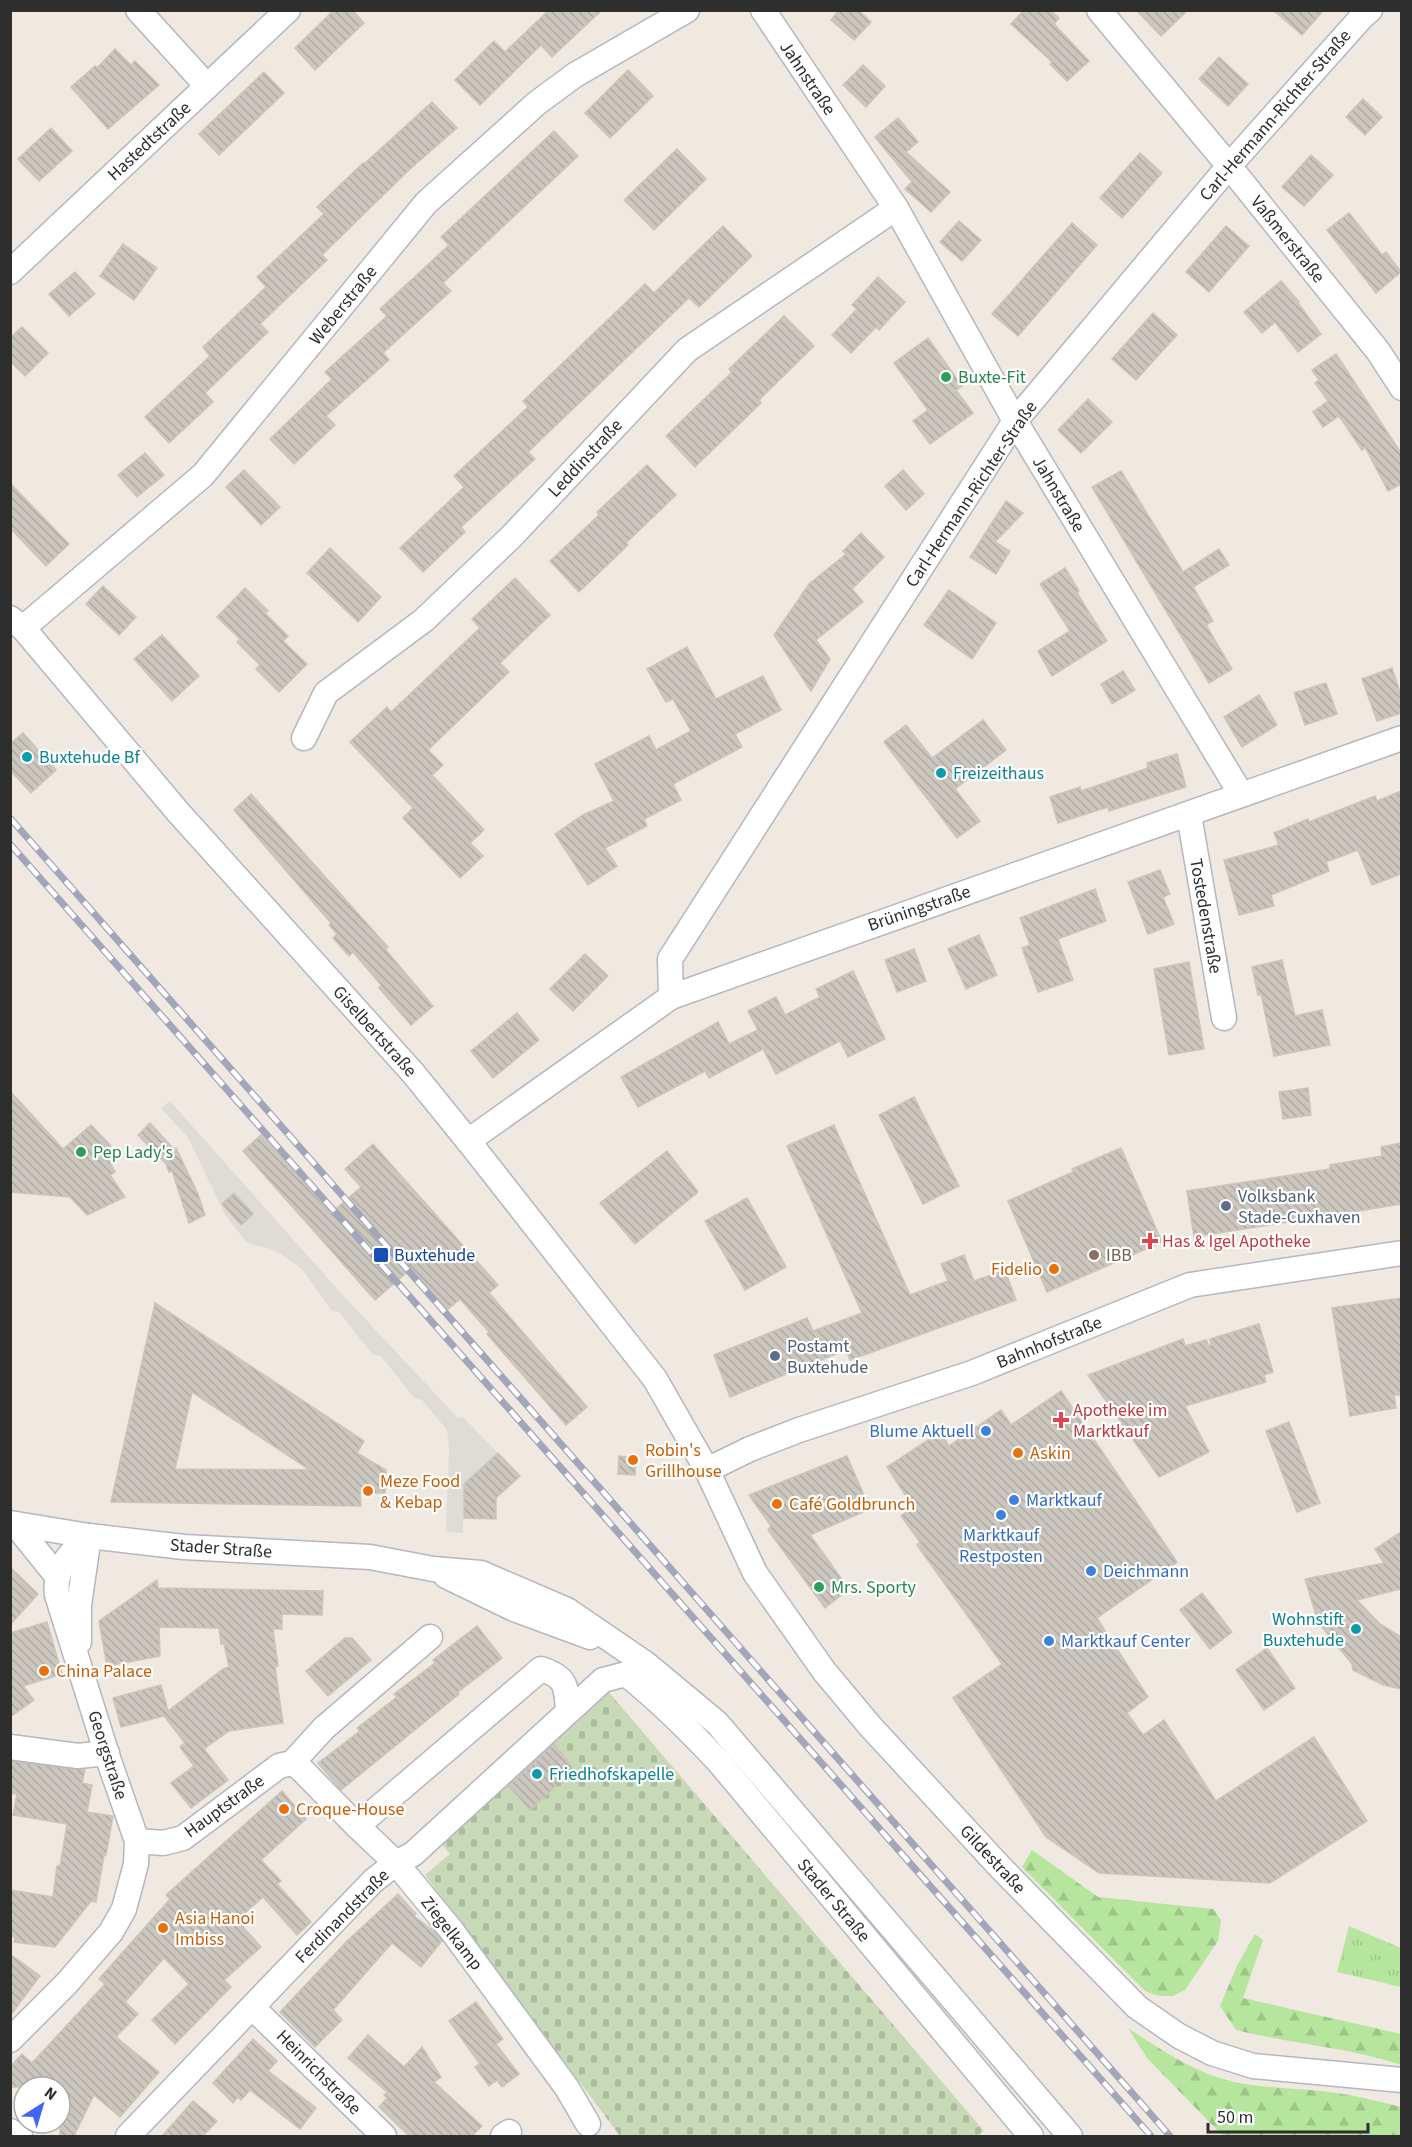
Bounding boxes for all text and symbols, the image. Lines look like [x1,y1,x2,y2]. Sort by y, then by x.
street label: Carl-Hermann-Richter-Straße [1194,24,1357,207]
street label: Jahnstraße [774,36,842,120]
street label: Hastedtstraße [102,96,197,187]
street label: Vaßmerstraße [1245,190,1331,288]
street label: Weberstraße [304,260,383,350]
place label: Buxte-Fit [958,365,1026,390]
marker: Buxte-Fit [939,370,953,384]
street label: Carl-Hermann-Richter-Straße [900,396,1043,592]
street label: Leddinstraße [542,413,628,503]
street label: Jahnstraße [1026,451,1091,537]
place label: Buxtehude Bf [39,745,140,770]
marker: Buxtehude Bf [20,750,34,764]
place label: Freizeithaus [953,761,1044,786]
marker: Freizeithaus [934,766,948,780]
street label: Tostedenstraße [1183,857,1228,976]
street label: Brüningstraße [864,879,974,938]
street label: Giselbertstraße [327,980,422,1083]
place label: Pep Lady's [93,1140,173,1165]
marker: Pep Lady's [74,1145,88,1159]
place label: Volksbank Stade-Cuxhaven [1238,1184,1361,1230]
marker: Volksbank Stade-Cuxhaven [1219,1199,1233,1213]
place label: Has & Igel Apotheke [1162,1229,1311,1254]
marker: Has & Igel Apotheke [1143,1234,1157,1248]
place label: Buxtehude [394,1243,475,1268]
place label: IBB [1106,1243,1132,1268]
marker: Buxtehude [372,1246,390,1264]
marker: IBB [1087,1248,1101,1262]
place label: Fidelio [991,1257,1042,1282]
marker: Fidelio [1047,1262,1061,1276]
street label: Bahnhofstraße [993,1310,1106,1375]
place label: Postamt Buxtehude [787,1334,868,1380]
marker: Postamt Buxtehude [768,1349,782,1363]
place label: Apotheke im Marktkauf [1073,1398,1167,1444]
marker: Apotheke im Marktkauf [1054,1413,1068,1427]
place label: Blume Aktuell [869,1419,974,1444]
marker: Blume Aktuell [979,1424,993,1438]
place label: Robin's Grillhouse [645,1438,722,1484]
place label: Askin [1030,1441,1071,1466]
marker: Askin [1011,1446,1025,1460]
marker: Robin's Grillhouse [626,1453,640,1467]
place label: Meze Food & Kebap [380,1469,460,1515]
marker: Meze Food & Kebap [361,1484,375,1498]
place label: Marktkauf [1026,1488,1103,1513]
place label: Café Goldbrunch [789,1492,915,1517]
marker: Marktkauf [1007,1493,1021,1507]
marker: Café Goldbrunch [770,1497,784,1511]
marker: Marktkauf Restposten [994,1508,1008,1522]
place label: Marktkauf Restposten [959,1523,1043,1569]
street label: Stader Straße [169,1532,273,1565]
place label: Deichmann [1103,1559,1189,1584]
marker: Deichmann [1084,1564,1098,1578]
place label: Mrs. Sporty [831,1575,917,1600]
marker: Mrs. Sporty [812,1580,826,1594]
place label: Wohnstift Buxtehude [1263,1607,1344,1653]
marker: Wohnstift Buxtehude [1349,1622,1363,1636]
place label: Marktkauf Center [1061,1629,1191,1654]
marker: Marktkauf Center [1042,1634,1056,1648]
place label: China Palace [56,1659,152,1684]
marker: China Palace [37,1664,51,1678]
street label: Georgstraße [81,1707,134,1803]
place label: Friedhofskapelle [549,1762,674,1787]
marker: Friedhofskapelle [530,1767,544,1781]
street label: Hauptstraße [179,1769,270,1844]
place label: Croque-House [296,1797,404,1822]
marker: Croque-House [277,1802,291,1816]
street label: Gildestraße [954,1819,1031,1900]
street label: Stader Straße [791,1853,876,1948]
street label: Ferdinandstraße [290,1864,395,1969]
street label: Ziegelkamp [415,1891,489,1976]
place label: Asia Hanoi Imbiss [175,1906,255,1952]
marker: Asia Hanoi Imbiss [156,1921,170,1935]
street label: Heinrichstraße [271,2024,367,2121]
north arrow [12,2075,72,2135]
text: N [40,2082,61,2106]
scale bar [1208,2096,1368,2134]
text: 50 m [1217,2105,1253,2130]

